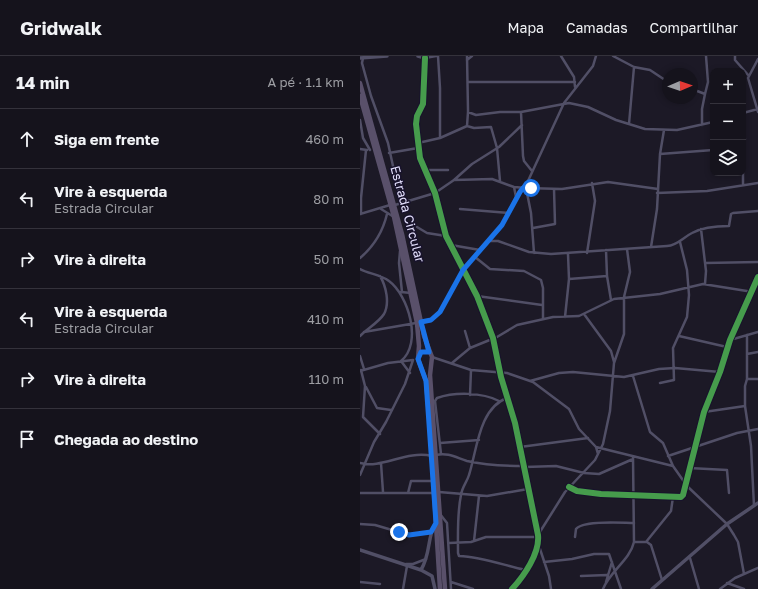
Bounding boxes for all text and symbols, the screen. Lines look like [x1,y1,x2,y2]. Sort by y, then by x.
text: Gridwalk [20,16,102,39]
text: Mapa [507,19,544,36]
text: Camadas [566,19,628,36]
text: Compartilhar [650,19,738,36]
north arrow [662,68,698,104]
map controls [710,68,746,176]
button: + [710,68,746,104]
text: 14 min [16,72,69,93]
text: A pé · 1.1 km [267,74,344,90]
button: − [710,104,746,140]
icon: ahead [16,128,38,150]
text: Siga em frente [54,130,159,148]
text: 460 m [305,131,344,147]
button: layers [710,140,746,176]
street label: Estrada Circular [387,164,429,264]
route start [522,179,540,197]
text: Vire à esquerda [54,182,167,200]
icon: left [16,188,38,210]
text: 80 m [313,191,344,207]
text: Estrada Circular [54,200,154,216]
icon: right [16,248,38,270]
text: Vire à direita [54,250,146,268]
text: 50 m [314,251,344,267]
text: Vire à esquerda [54,302,167,320]
icon: left [16,308,38,330]
text: 410 m [307,311,344,327]
text: Estrada Circular [54,320,154,336]
icon: right [16,368,38,390]
text: Vire à direita [54,370,146,388]
text: 110 m [309,371,344,387]
icon: arrive [16,428,38,450]
text: Chegada ao destino [54,430,198,448]
route end [390,523,408,541]

